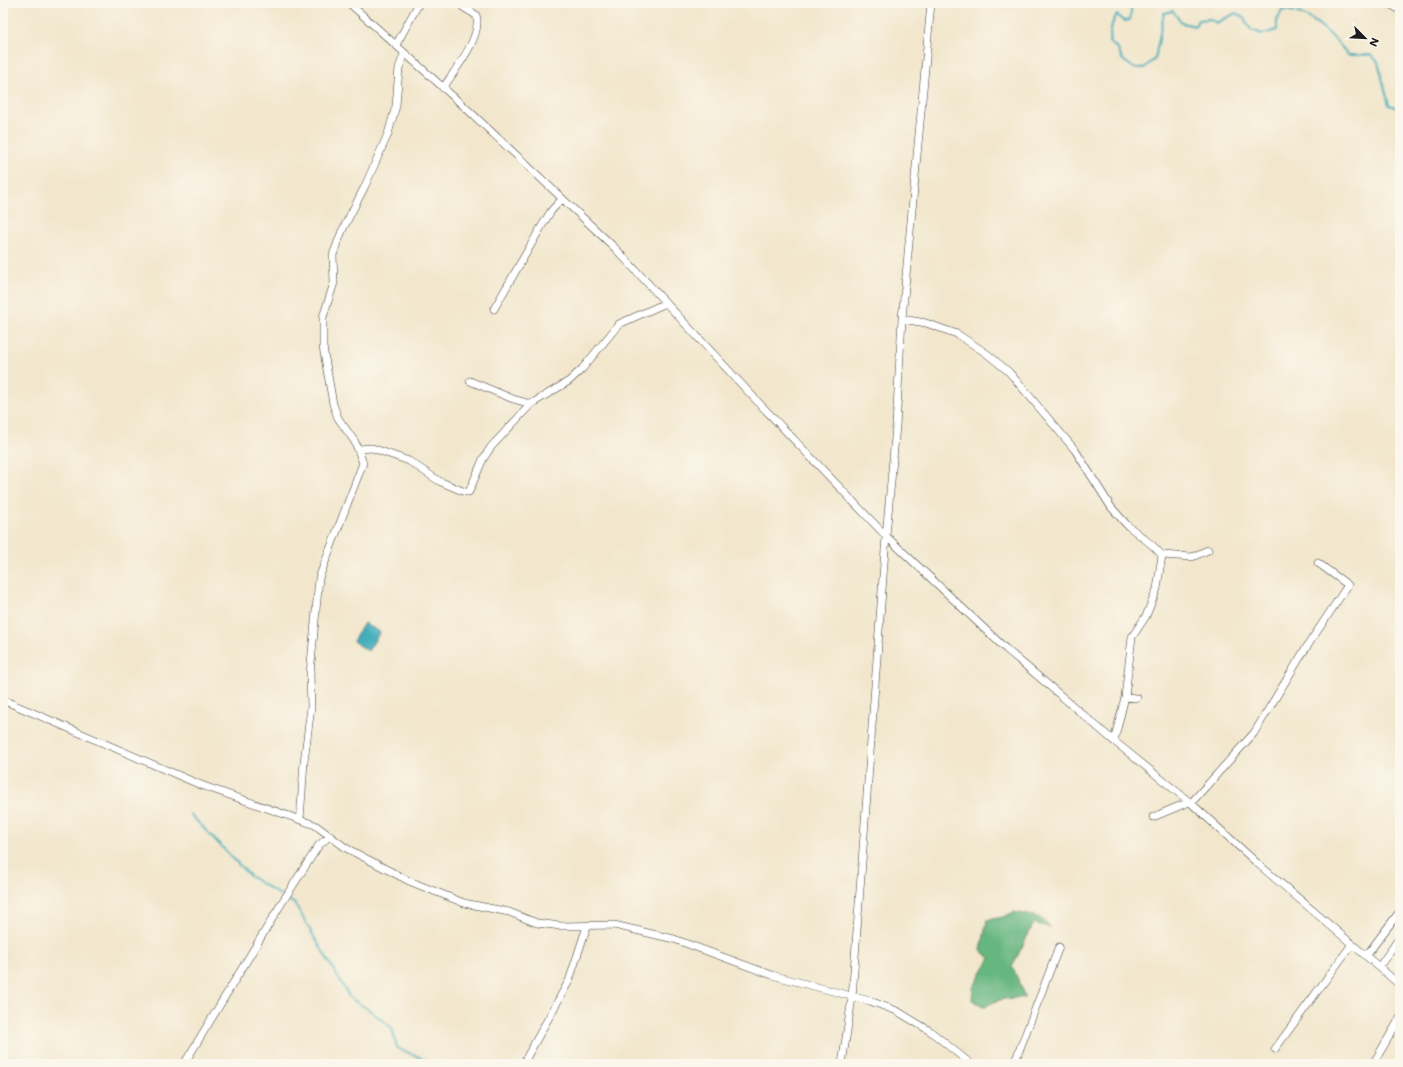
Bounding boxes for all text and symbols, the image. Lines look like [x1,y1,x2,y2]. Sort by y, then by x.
north arrow [1345,18,1385,58]
text: N [1366,35,1383,49]

